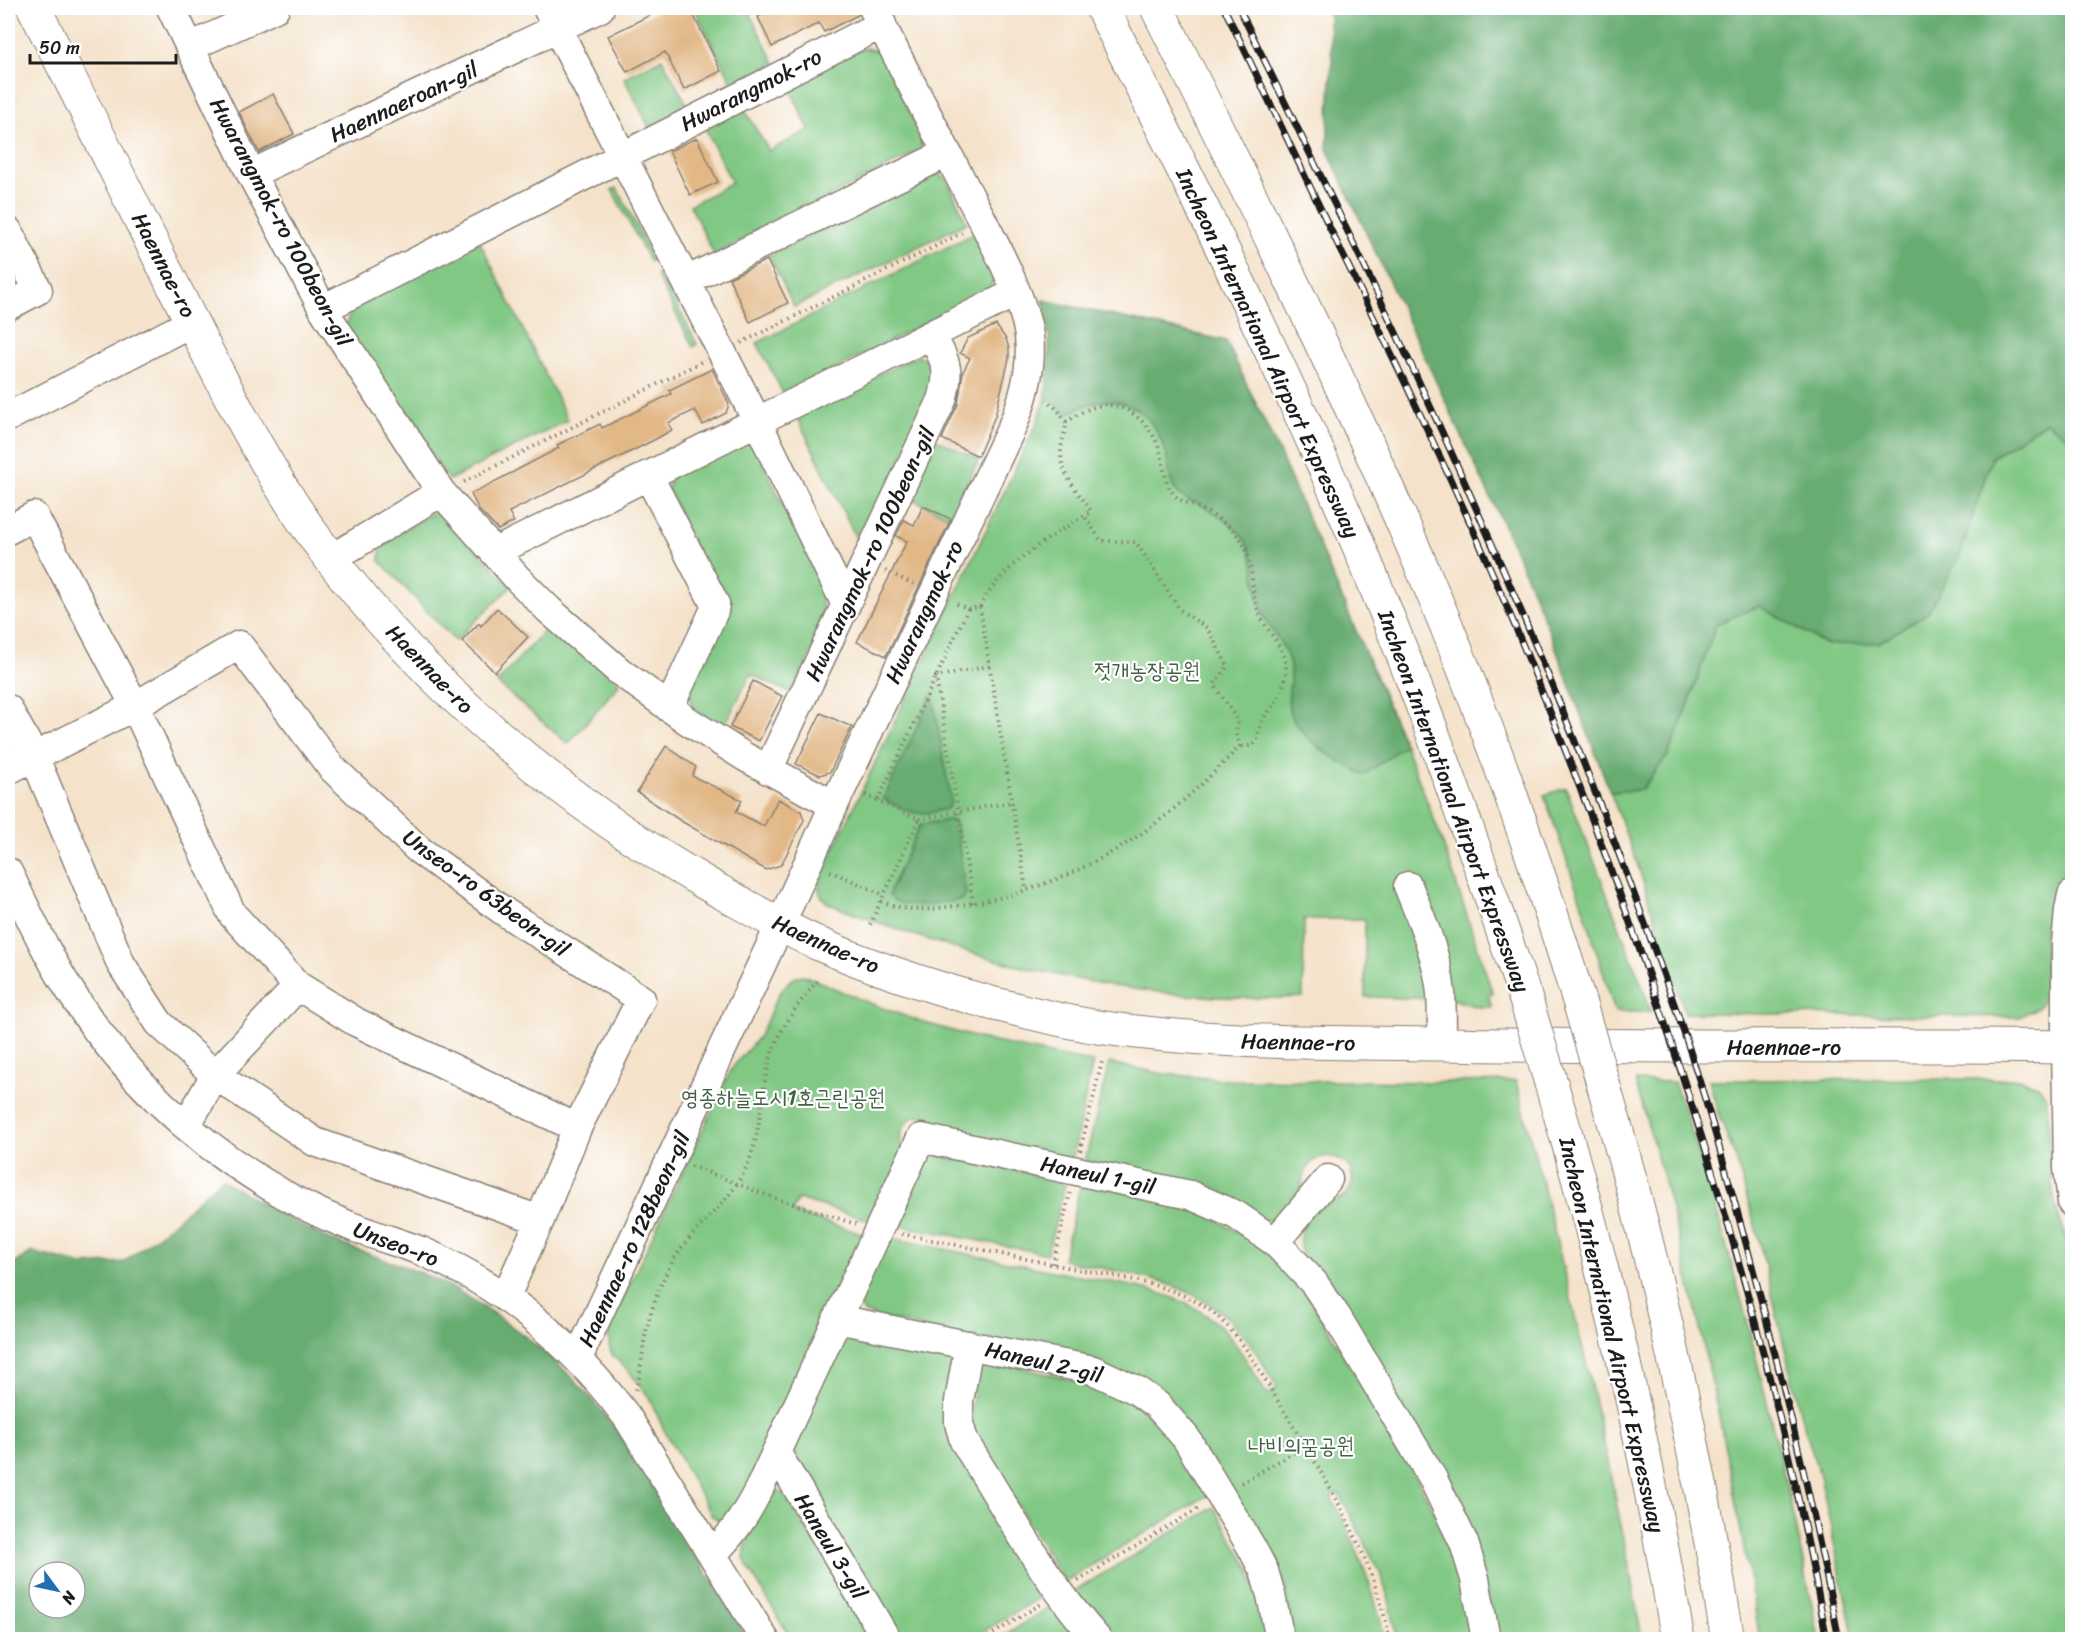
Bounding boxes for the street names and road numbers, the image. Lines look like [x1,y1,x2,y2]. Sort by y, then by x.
street label: Hwarangmok-ro [673,37,829,143]
street label: Haennaeroan-gil [323,50,486,154]
street label: Hwarangmok-ro 100beon-gil [199,90,364,354]
street label: Incheon International Airport Expressway [1164,160,1371,545]
street label: Haennae-ro [121,205,207,325]
street label: Hwarangmok-ro 100beon-gil [799,423,941,685]
street label: Hwarangmok-ro [879,536,969,688]
street label: Incheon International Airport Expressway [1366,603,1542,998]
street label: Haennae-ro [376,614,484,724]
street label: Unseo-ro 63beon-gil [394,819,579,968]
street label: Haennae-ro [766,903,886,985]
street label: Haennae-ro [1240,1022,1356,1062]
street label: Haennae-ro [1727,1028,1841,1067]
street label: Haennae-ro 128beon-gil [567,1124,702,1354]
street label: Incheon International Airport Expressway [1547,1132,1677,1537]
street label: Haneul 1-gil [1037,1144,1160,1206]
street label: Unseo-ro [347,1210,445,1278]
street label: Haneul 2-gil [981,1330,1108,1395]
street label: Haneul 3-gil [784,1485,879,1608]

